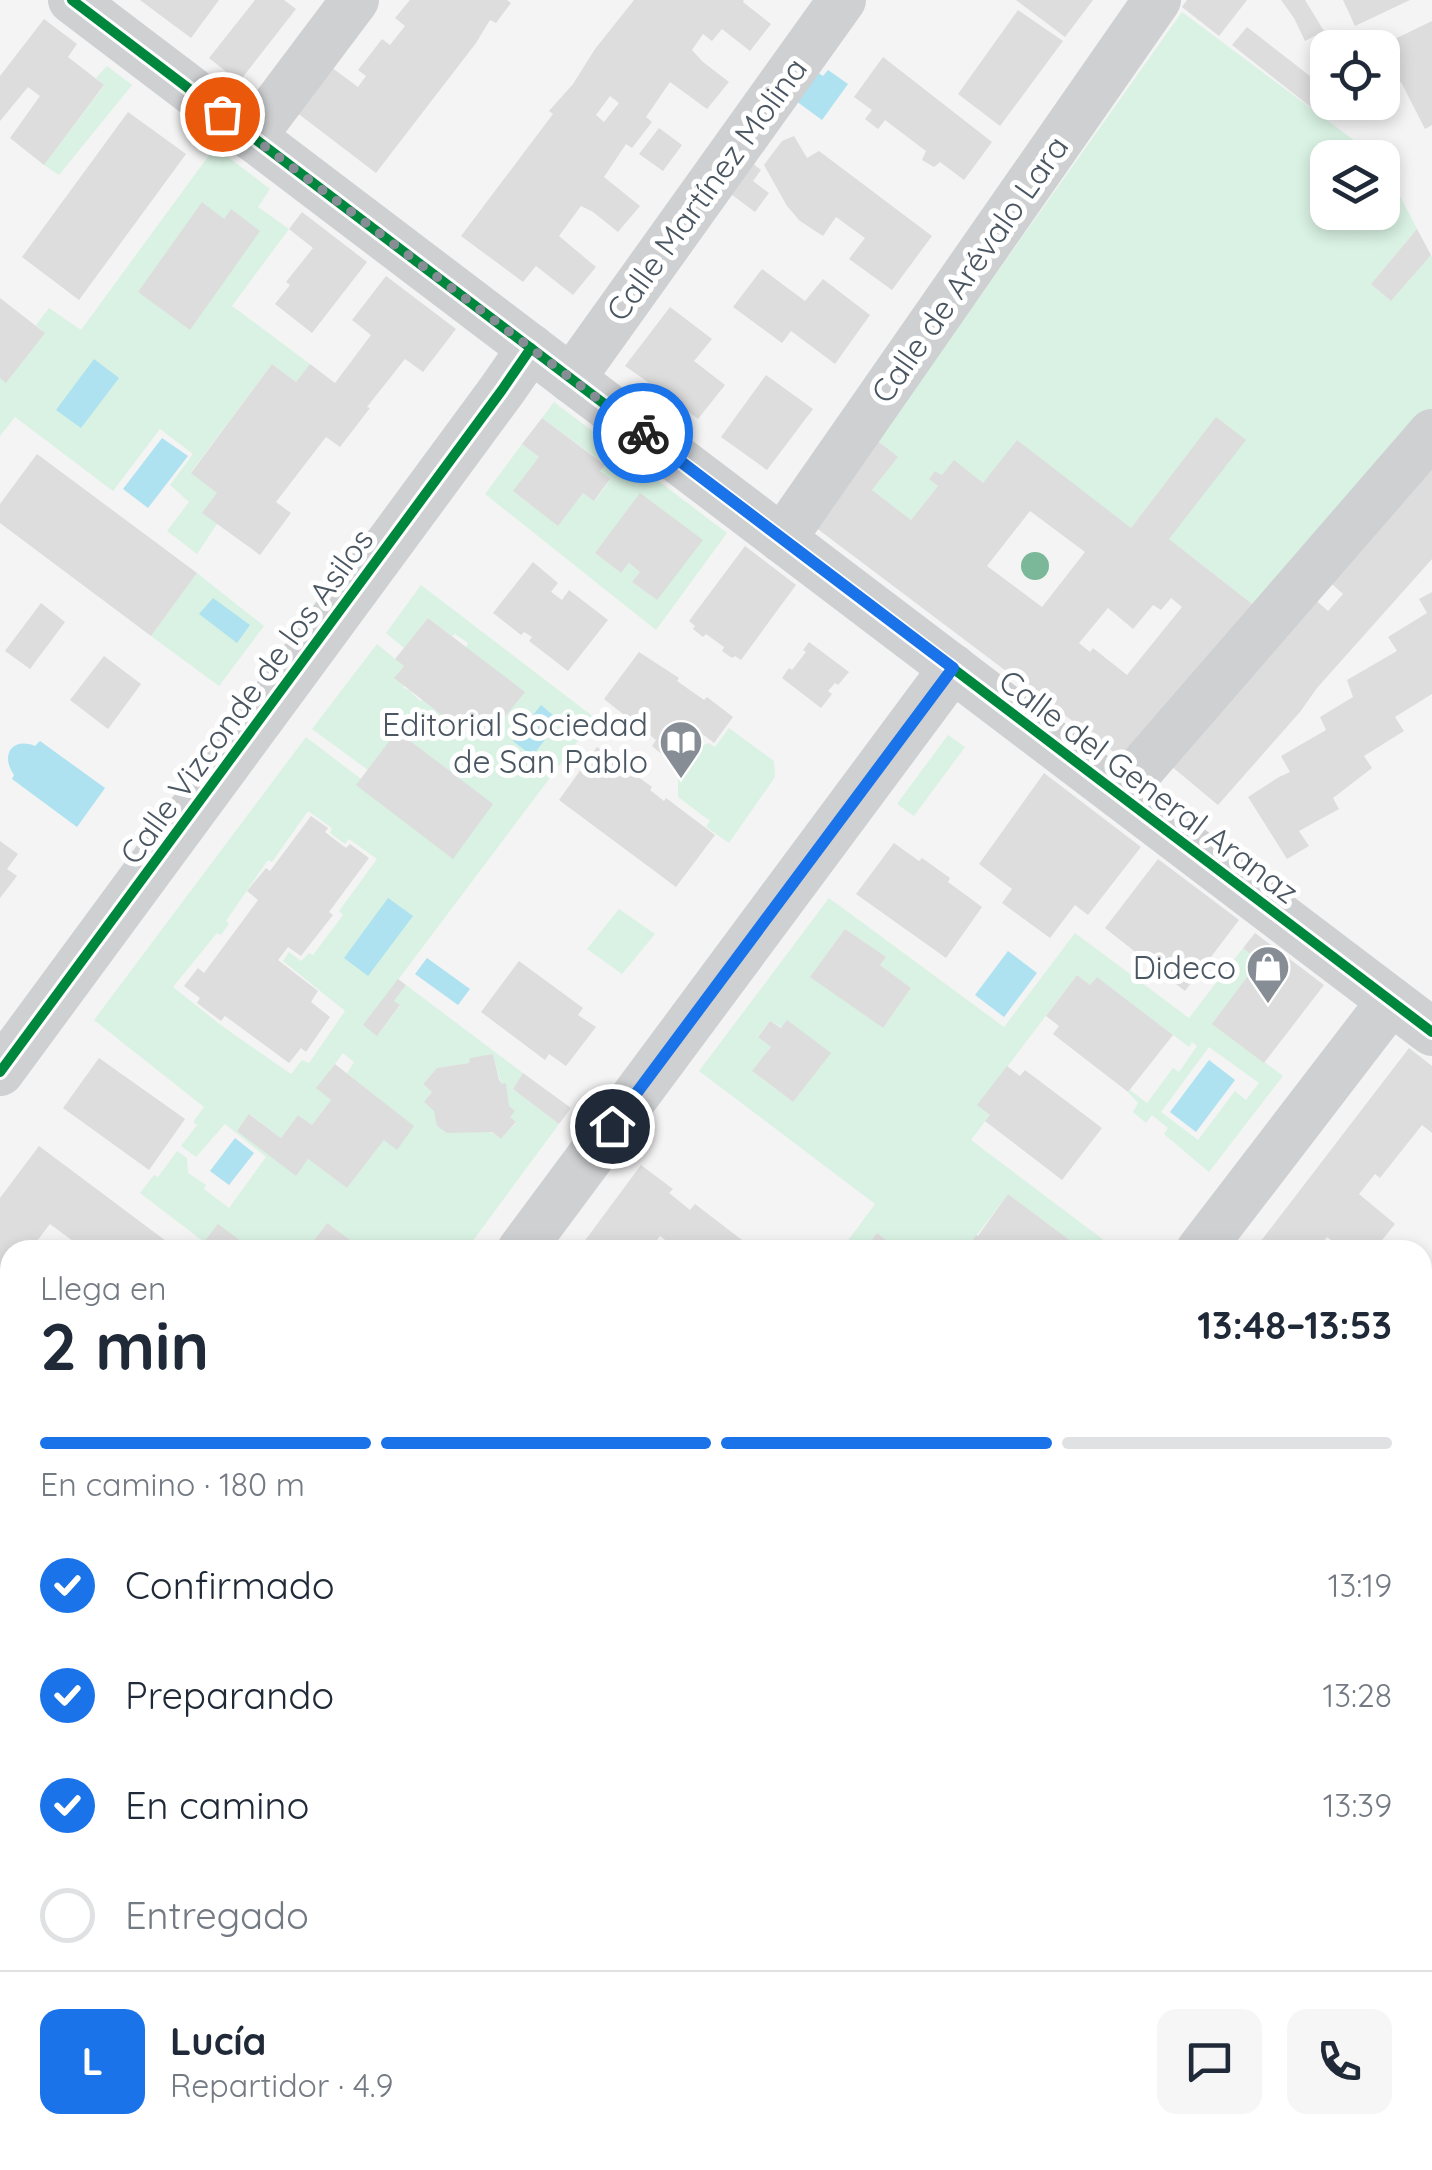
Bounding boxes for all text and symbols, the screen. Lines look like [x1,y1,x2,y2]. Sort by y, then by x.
map controls [1310,30,1400,230]
button: locate [1310,30,1400,120]
street label: Calle Martínez Molina [597,49,815,329]
pin [180,72,265,157]
icon: bag [195,87,250,142]
street label: Calle de Arévalo Lara [862,128,1076,410]
button: layers [1310,140,1400,230]
courier [593,383,693,483]
icon: bike [616,406,671,461]
street label: Calle Vizconde de los Asilos [111,520,381,872]
street label: Calle del General Aranaz [991,660,1307,912]
place label: Editorial Sociedad de San Pablo [382,704,648,781]
library icon: Editorial Sociedad de San Pablo [658,719,704,780]
shop icon: Dideco [1245,944,1291,1005]
place label: Dideco [1133,947,1236,987]
pin [570,1084,655,1169]
icon: home [585,1099,640,1154]
text: Llega en [40,1268,167,1308]
text: 13:48–13:53 [1197,1301,1392,1349]
text: 2 min [40,1305,209,1386]
text: En camino · 180 m [40,1464,305,1504]
icon: check [40,1558,95,1613]
text: Confirmado [125,1561,335,1609]
text: 13:19 [1328,1565,1392,1605]
icon: check [40,1668,95,1723]
text: Preparando [125,1671,334,1719]
text: 13:28 [1322,1675,1392,1715]
icon: check [40,1778,95,1833]
text: En camino [125,1781,309,1829]
text: 13:39 [1323,1785,1392,1825]
text: Entregado [125,1891,309,1939]
button: chat [1157,2009,1262,2114]
button: phone [1287,2009,1392,2114]
text: Lucía [170,2017,266,2065]
text: L [82,2037,103,2085]
text: Repartidor · 4.9 [170,2065,393,2105]

